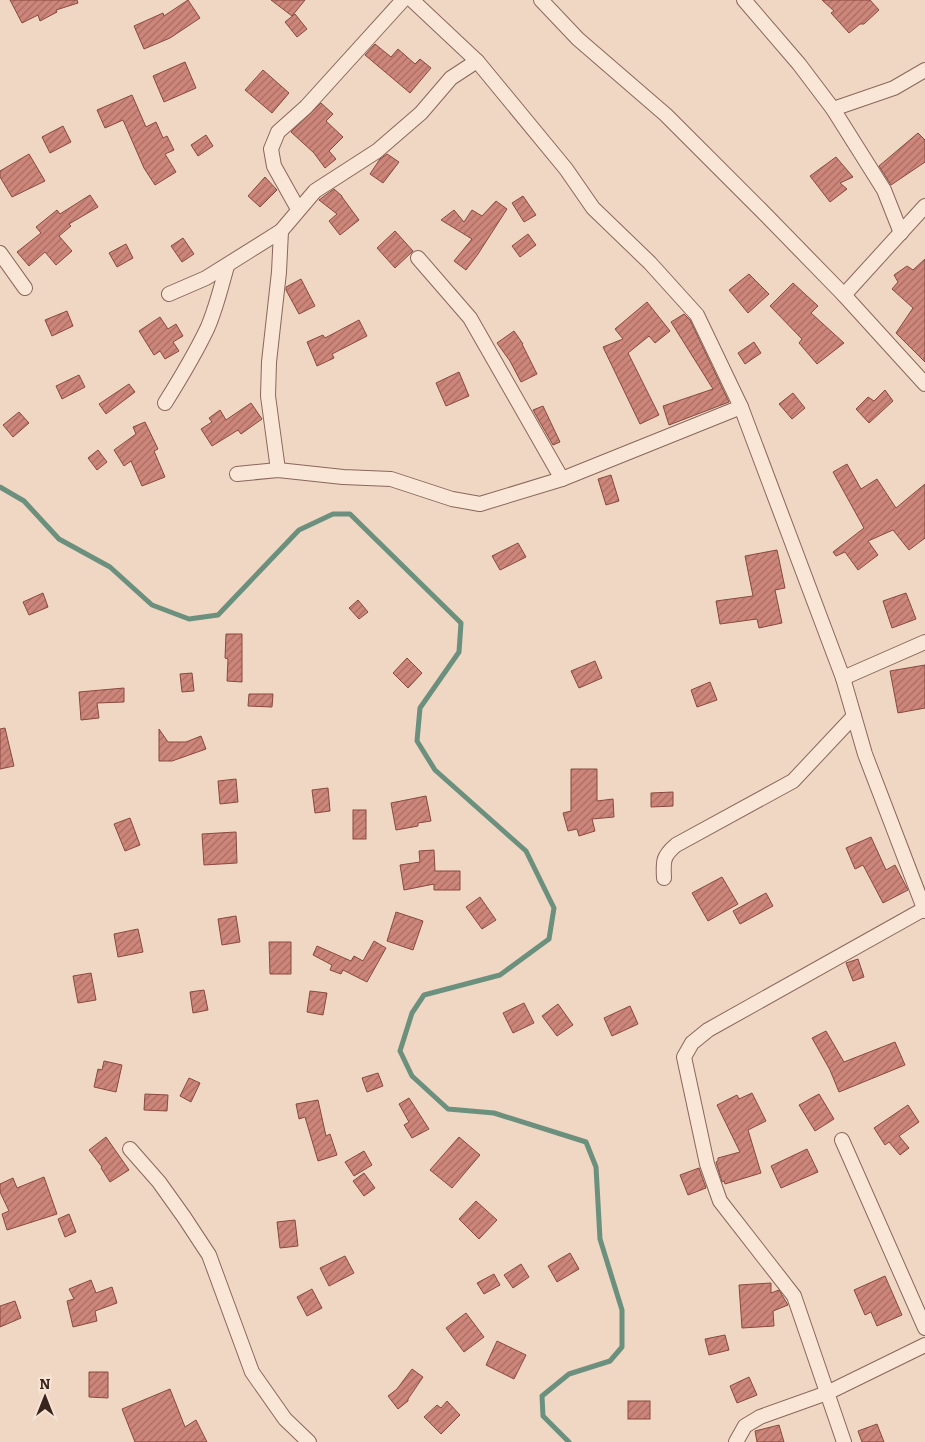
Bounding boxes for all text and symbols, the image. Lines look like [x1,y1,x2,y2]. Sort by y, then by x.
north arrow [20,1372,70,1422]
text: N [40,1376,51,1393]

